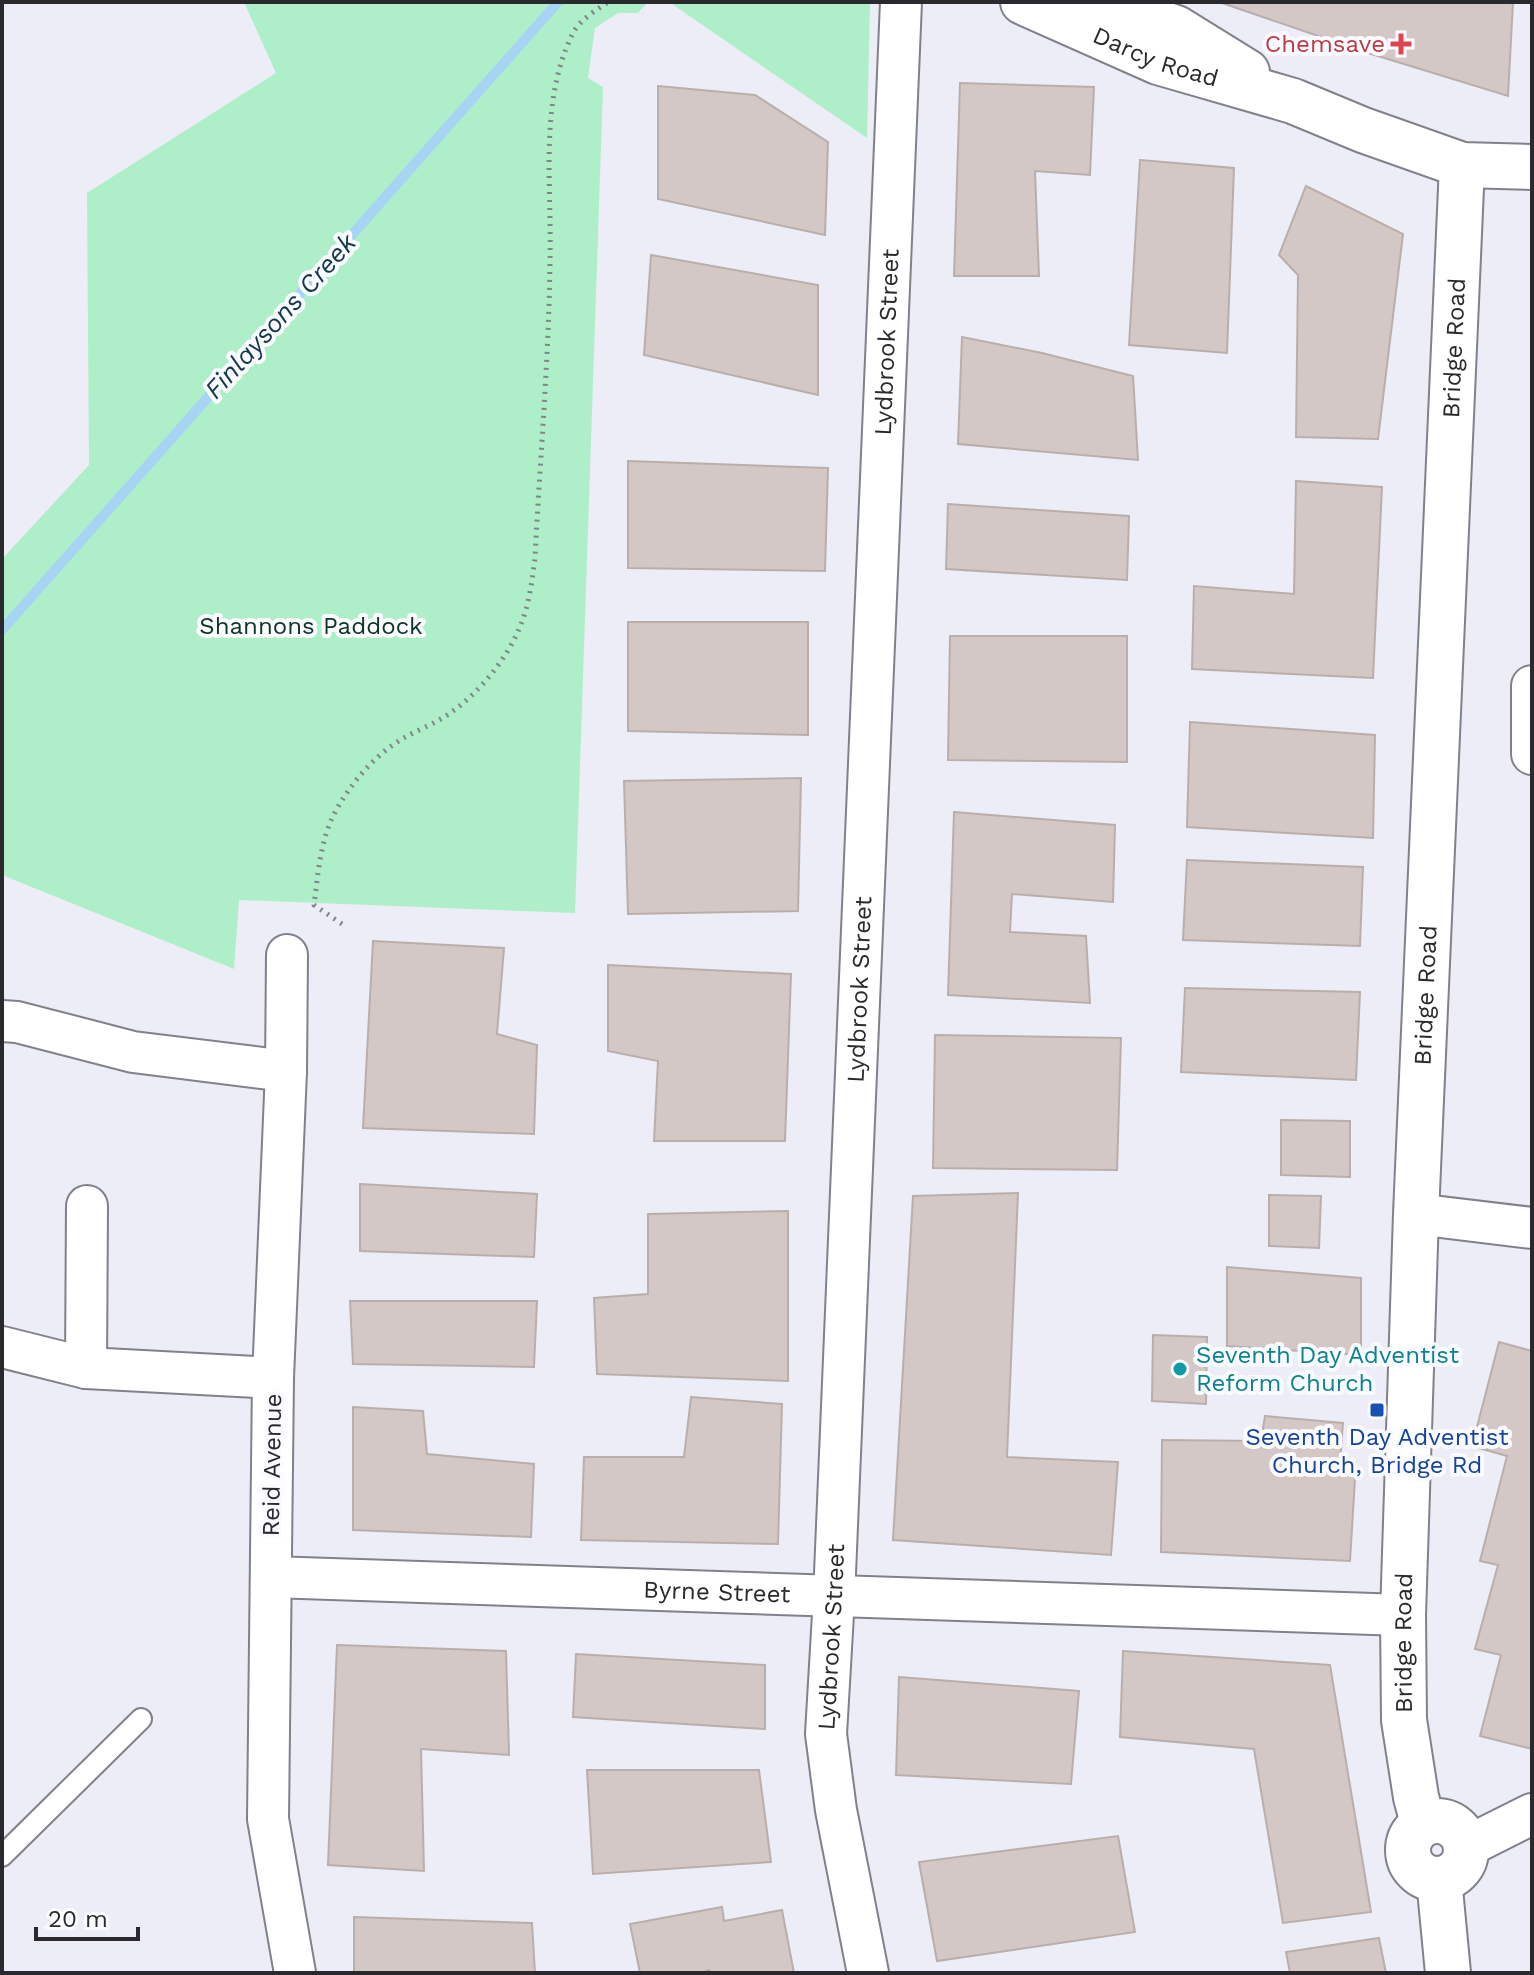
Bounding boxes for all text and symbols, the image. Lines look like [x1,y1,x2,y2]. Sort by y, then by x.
street label: Darcy Road [1089,21,1222,93]
place label: Chemsave [1265,30,1385,58]
marker: Chemsave [1392,35,1410,53]
water label: Finlaysons Creek [198,227,362,405]
street label: Lydbrook Street [869,248,905,436]
street label: Bridge Road [1437,277,1471,419]
park label: Shannons Paddock [199,612,423,640]
street label: Lydbrook Street [842,896,877,1083]
street label: Bridge Road [1409,925,1443,1066]
place label: Seventh Day Adventist Reform Church [1196,1341,1459,1397]
marker: Seventh Day Adventist Reform Church [1171,1360,1189,1378]
street label: Reid Avenue [257,1393,287,1537]
marker: Seventh Day Adventist Church, Bridge Rd [1368,1401,1386,1419]
place label: Seventh Day Adventist Church, Bridge Rd [1245,1423,1509,1479]
street label: Lydbrook Street [812,1543,850,1731]
street label: Bridge Road [1389,1572,1418,1713]
street label: Byrne Street [643,1576,791,1608]
scale bar [36,1891,138,1941]
text: 20 m [48,1905,108,1933]

